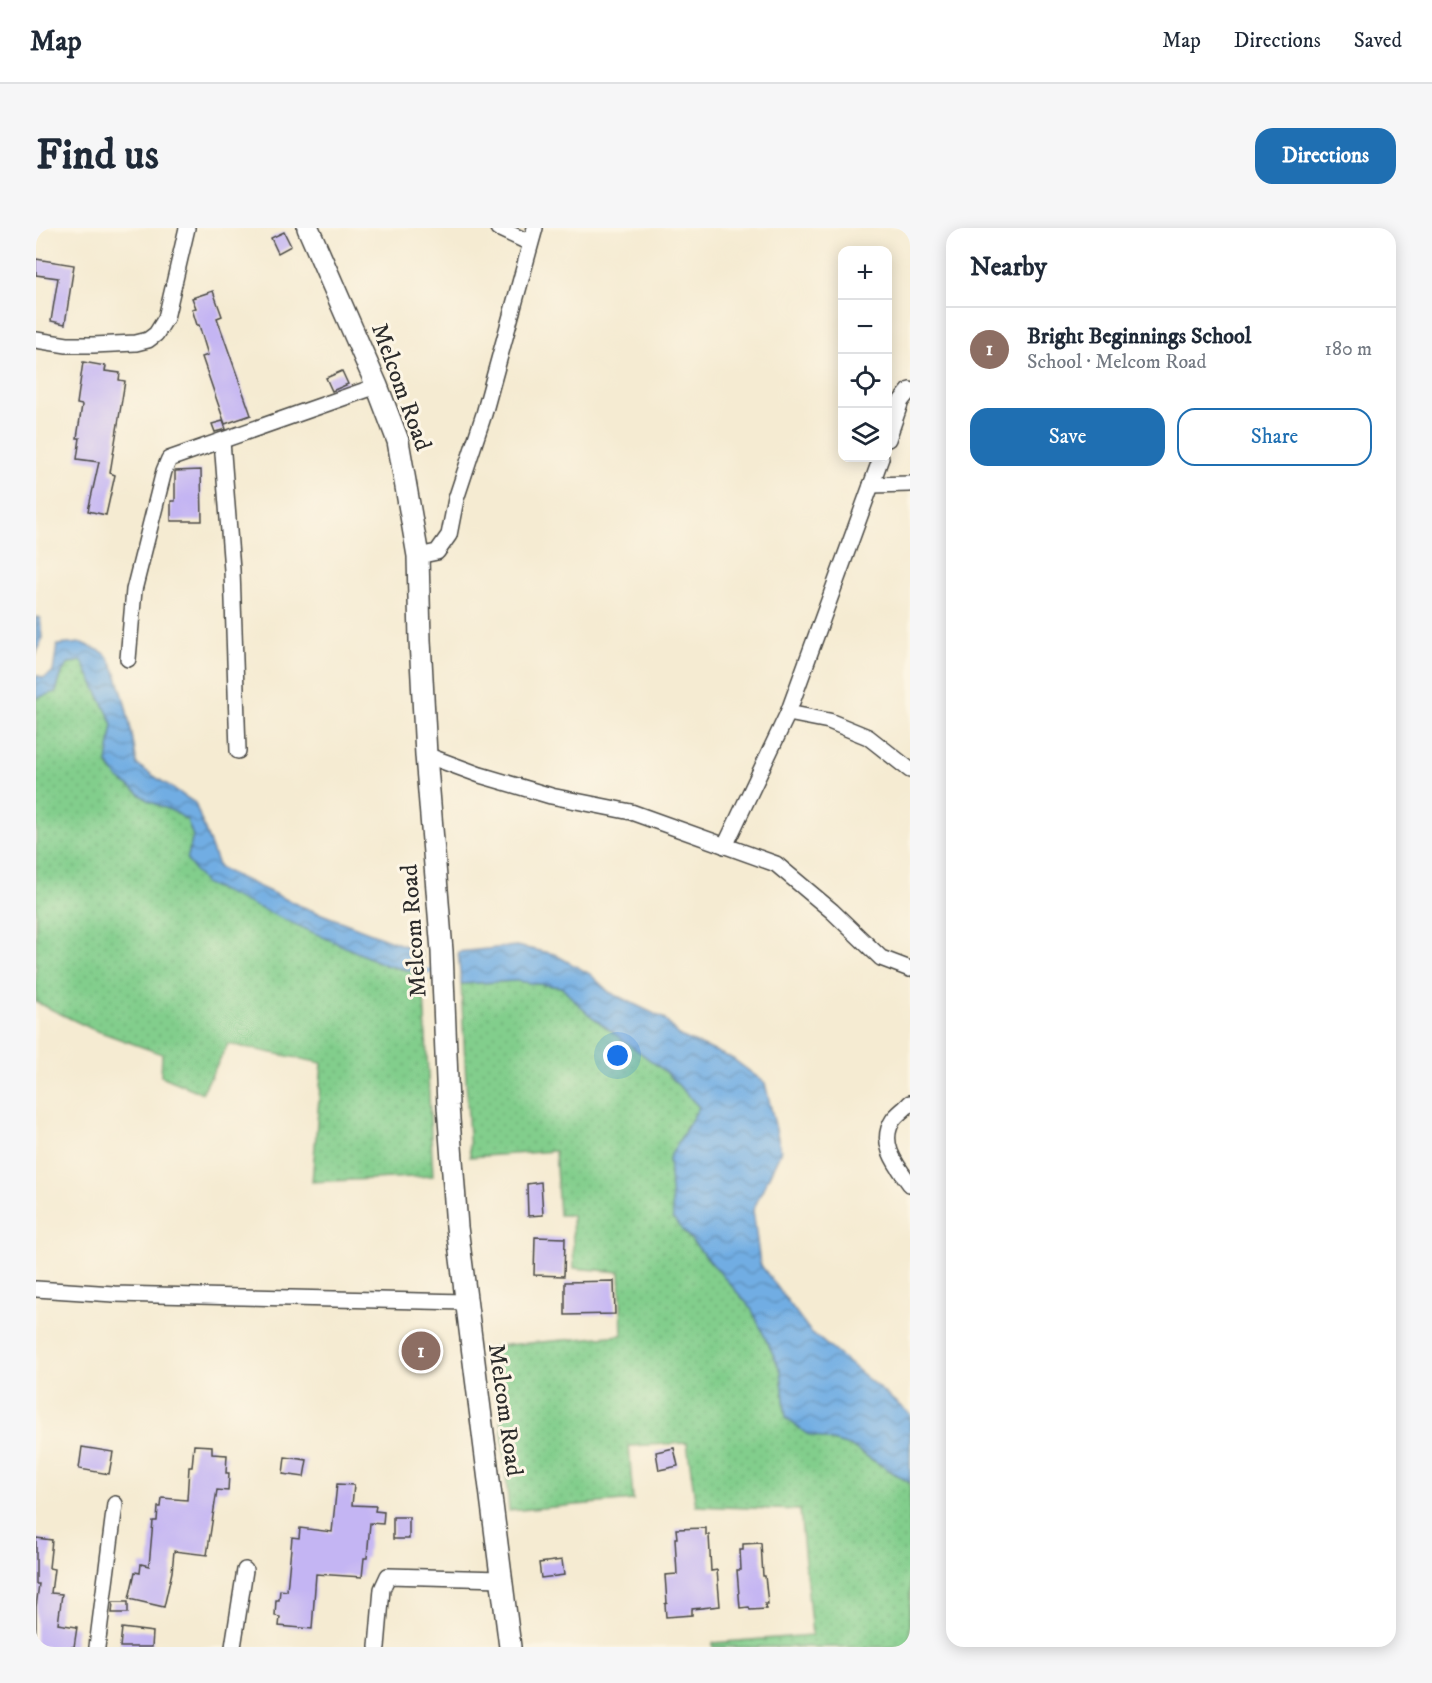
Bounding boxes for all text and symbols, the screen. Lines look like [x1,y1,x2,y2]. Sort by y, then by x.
text: Map [30,24,82,59]
text: Map [1162,28,1201,54]
text: Directions [1234,28,1321,54]
text: Saved [1354,28,1402,54]
button: Directions [1255,128,1396,184]
text: Find us [36,130,159,182]
map controls [838,246,892,462]
button: + [838,246,892,300]
text: Nearby [970,251,1047,284]
button: − [838,300,892,354]
street label: Melcom Road [364,319,438,455]
text: Bright Beginnings School [1027,323,1251,350]
text: 1 [986,337,993,362]
text: 180 m [1325,337,1372,362]
text: School · Melcom Road [1027,350,1207,375]
button: locate [838,354,892,408]
button: layers [838,408,892,462]
button: Save [970,408,1165,466]
button: Share [1177,408,1372,466]
street label: Melcom Road [394,863,434,999]
your location [603,1041,632,1070]
pin: 1 [402,1328,440,1374]
street label: Melcom Road [481,1342,529,1478]

